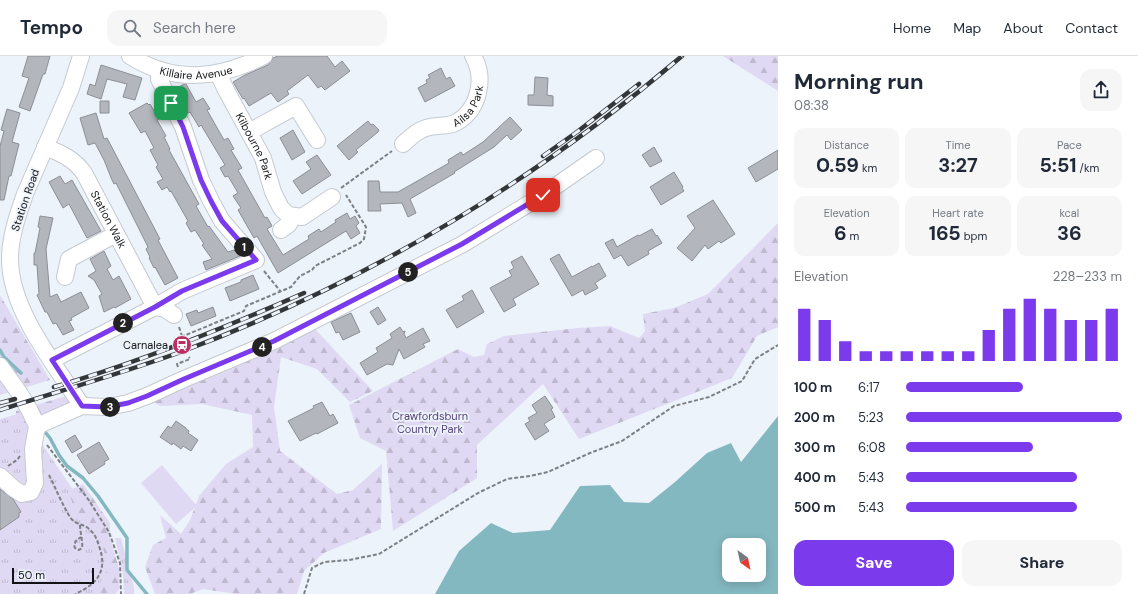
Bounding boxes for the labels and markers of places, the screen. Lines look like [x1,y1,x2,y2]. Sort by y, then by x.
pin [154,86,188,120]
pin [526,178,560,212]
pin: 1 [234,237,254,257]
pin: 5 [398,262,418,282]
pin: 2 [113,313,133,333]
station icon: Carnalea [171,334,193,356]
pin: 4 [252,337,272,357]
place label: Carnalea [123,338,168,352]
pin: 3 [100,397,120,417]

